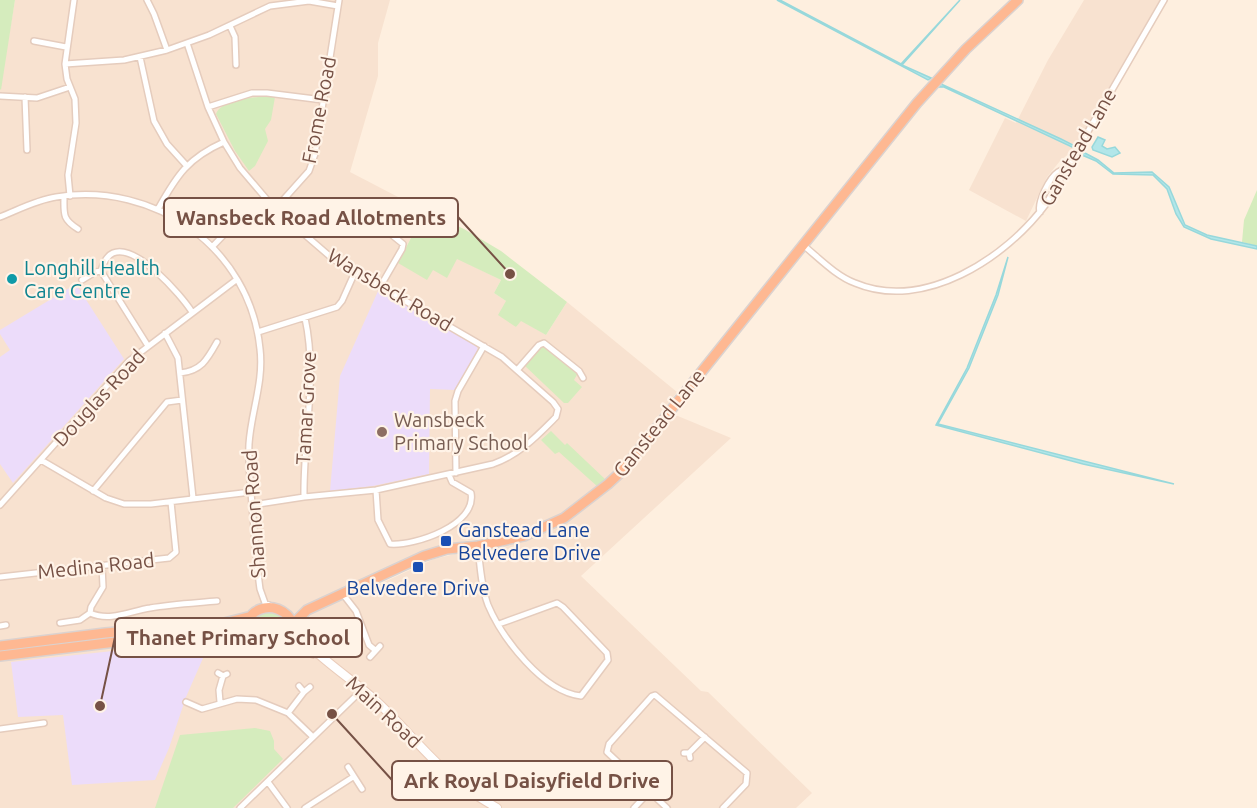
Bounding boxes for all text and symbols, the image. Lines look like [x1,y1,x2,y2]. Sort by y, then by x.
street label: Frome Road [297,54,340,165]
street label: Ganstead Lane [1035,84,1121,210]
callout: Wansbeck Road Allotments [164,198,458,237]
text: Wansbeck Road Allotments [176,205,446,229]
street label: Wansbeck Road [324,243,457,336]
place label: Longhill Health Care Centre [24,256,160,302]
marker: Longhill Health Care Centre [5,272,19,286]
street label: Douglas Road [48,345,149,451]
street label: Tamar Grove [291,351,320,465]
street label: Ganstead Lane [608,364,709,481]
place label: Wansbeck Primary School [394,408,528,454]
marker: Wansbeck Primary School [375,425,389,439]
street label: Shannon Road [238,449,269,579]
place label: Ganstead Lane Belvedere Drive [458,518,601,564]
marker: Ganstead Lane Belvedere Drive [439,534,453,548]
street label: Medina Road [36,548,156,583]
marker: Belvedere Drive [411,560,425,574]
place label: Belvedere Drive [347,576,489,599]
callout: Thanet Primary School [115,618,362,657]
text: Thanet Primary School [126,625,350,649]
street label: Main Road [342,671,427,752]
callout: Ark Royal Daisyfield Drive [392,761,672,800]
text: Ark Royal Daisyfield Drive [404,768,660,792]

